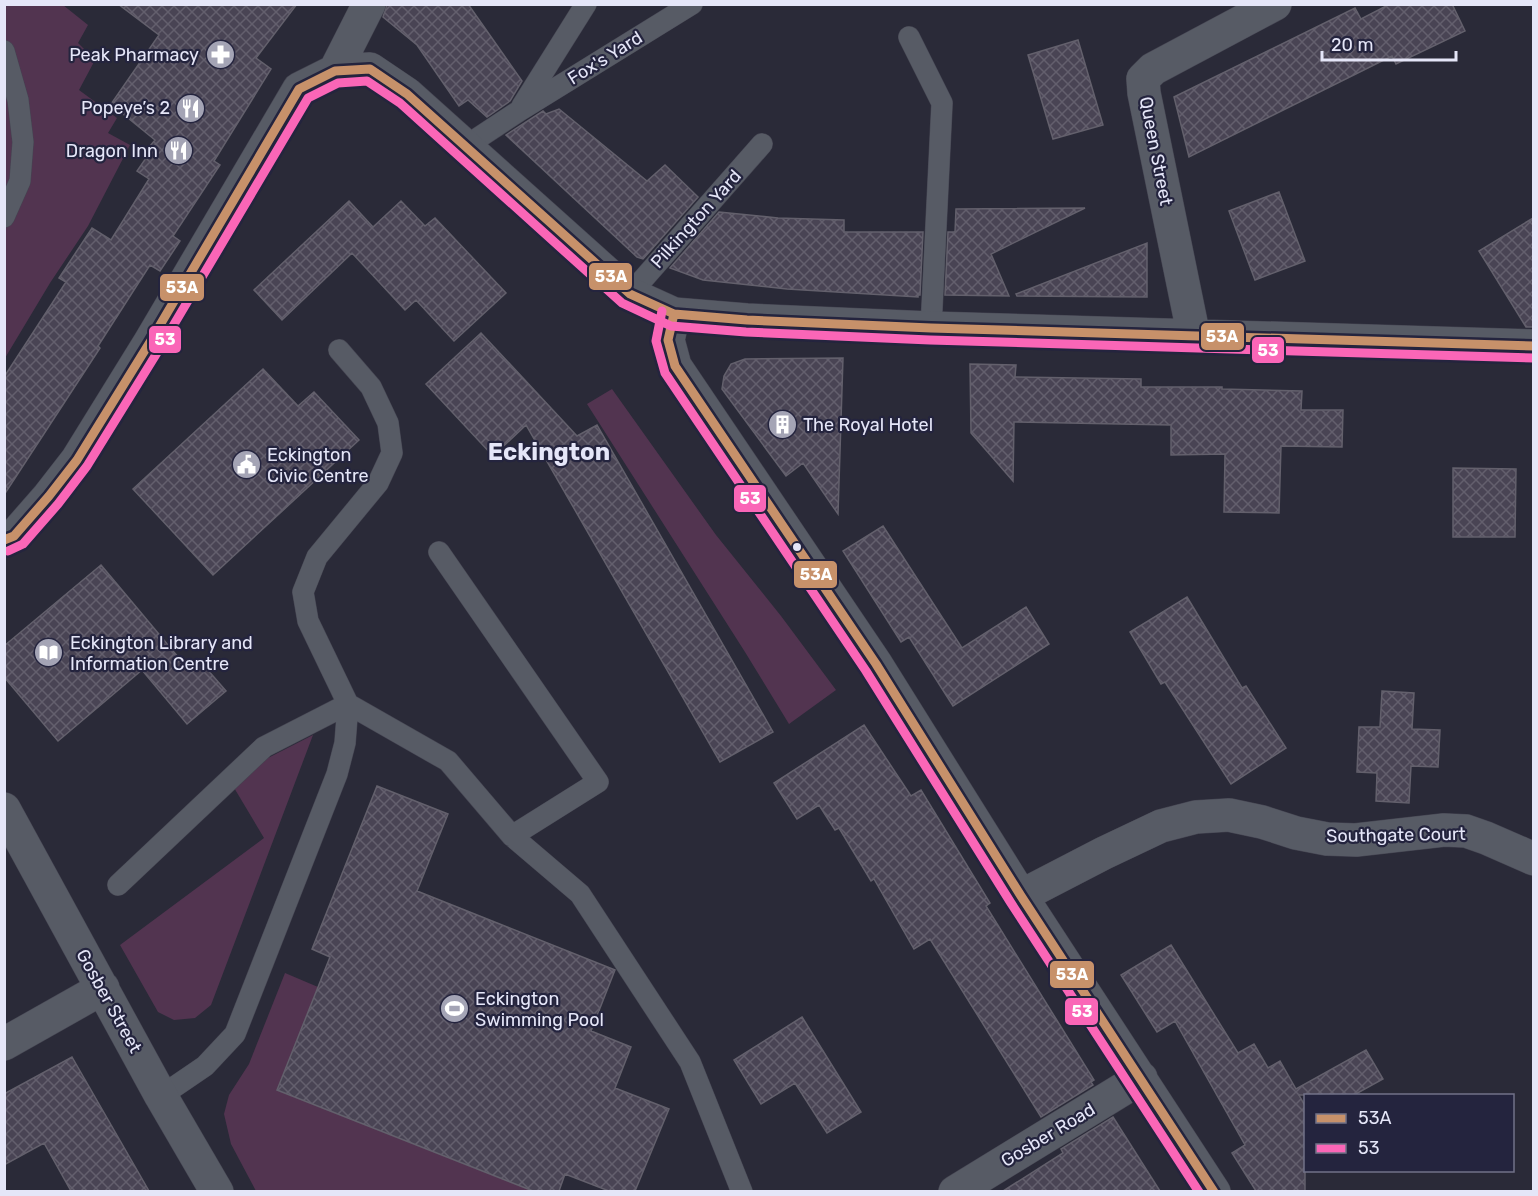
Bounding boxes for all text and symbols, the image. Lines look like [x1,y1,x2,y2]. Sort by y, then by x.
scale bar [1322,24,1456,62]
street label: Fox's Yard [564,26,646,90]
text: 20 m [1331,34,1373,56]
pharmacy icon: Peak Pharmacy [204,39,236,71]
place label: Peak Pharmacy [69,44,199,66]
restaurant icon: Popeye’s 2 [175,92,207,124]
street label: Queen Street [1135,95,1177,207]
place label: Popeye’s 2 [81,97,170,119]
restaurant icon: Dragon Inn [163,135,195,167]
place label: Dragon Inn [66,140,158,162]
street label: Pilkington Yard [646,165,746,273]
line badge: 53A [588,262,633,291]
text: 53A [595,267,628,286]
line badge: 53A [159,273,205,302]
text: 53A [166,278,199,297]
line badge: 53A [1200,322,1245,351]
line badge: 53 [148,325,182,354]
text: 53A [1206,327,1239,346]
text: 53 [155,330,175,349]
line badge: 53 [1251,336,1285,364]
text: 53 [1258,341,1278,360]
building icon: The Royal Hotel [766,409,798,441]
place label: The Royal Hotel [803,414,933,436]
district label: Eckington [488,438,610,466]
place label: Eckington Civic Centre [267,444,369,487]
public building icon: Eckington Civic Centre [230,449,262,481]
line badge: 53 [733,484,767,513]
text: 53 [740,489,760,508]
unlabelled marker [791,541,803,553]
line badge: 53A [793,560,838,589]
text: 53A [800,565,833,584]
place label: Eckington Library and Information Centre [70,632,253,675]
library icon: Eckington Library and Information Centre [33,637,65,669]
street label: Southgate Court [1326,823,1466,847]
street label: Gosber Street [71,945,147,1057]
line badge: 53A [1049,960,1095,989]
text: 53A [1056,965,1089,984]
place label: Eckington Swimming Pool [475,988,604,1031]
sports icon: Eckington Swimming Pool [438,993,470,1025]
line badge: 53 [1064,997,1099,1026]
text: 53 [1072,1002,1092,1021]
legend [1304,1094,1514,1172]
street label: Gosber Road [997,1098,1099,1172]
text: 53A [1358,1107,1392,1129]
text: 53 [1358,1137,1380,1159]

